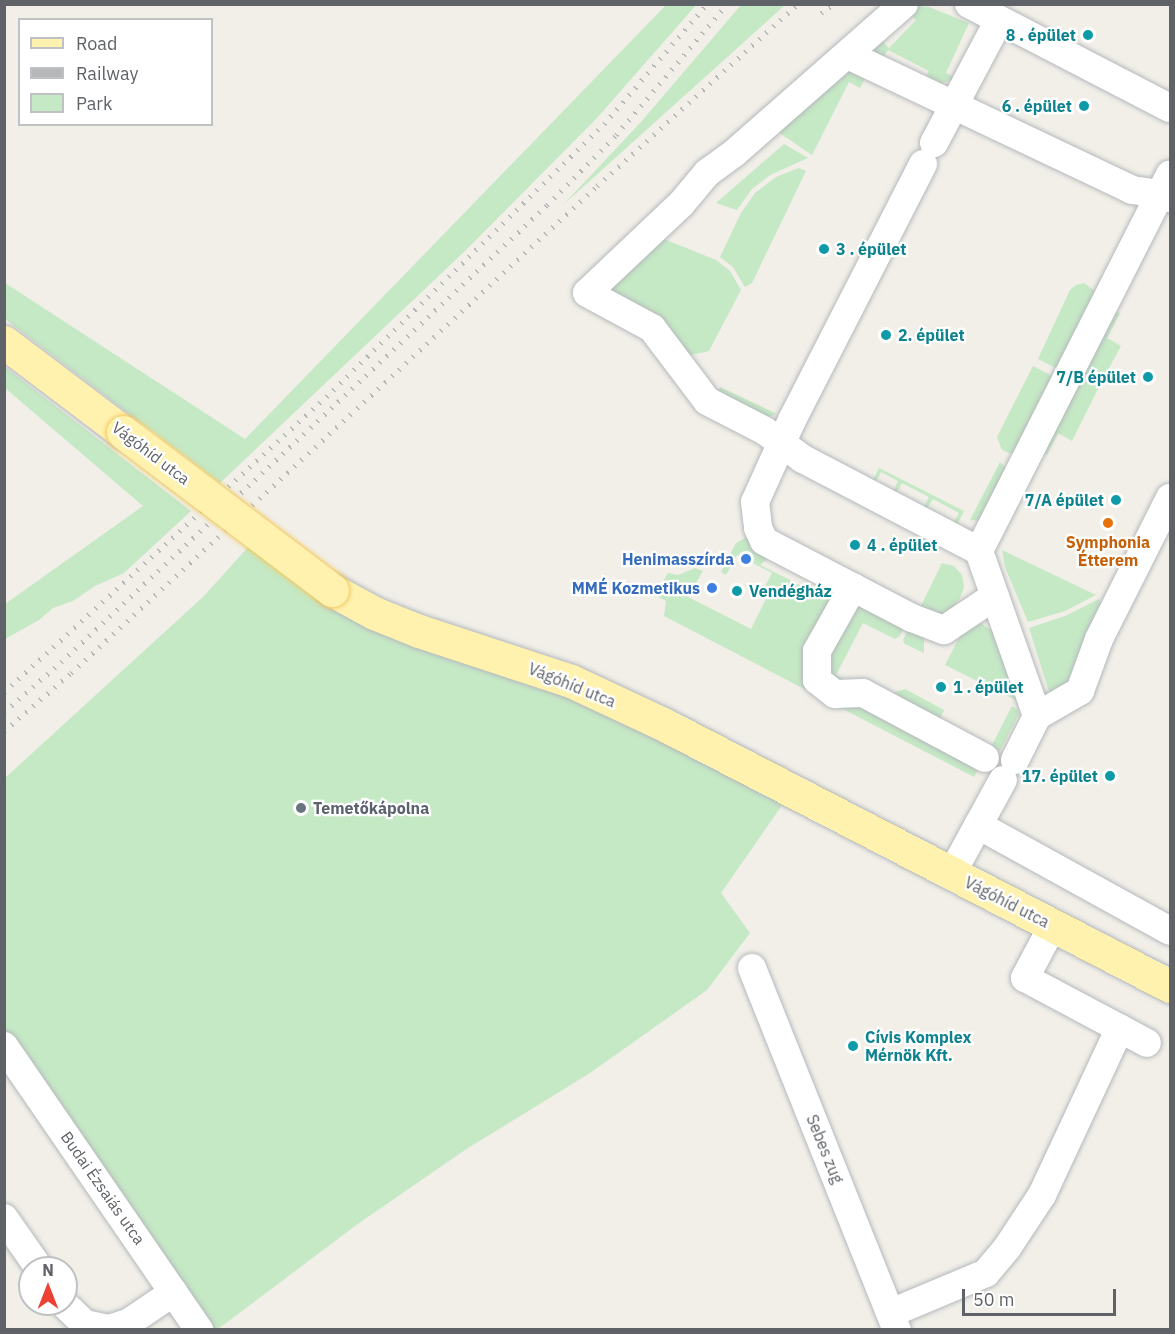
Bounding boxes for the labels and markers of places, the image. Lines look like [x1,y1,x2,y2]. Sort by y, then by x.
place label: 8 . épület [1006,25,1076,45]
marker: 8 . épület [1081,28,1095,42]
place label: 6 . épület [1002,96,1072,116]
marker: 6 . épület [1077,99,1091,113]
place label: 3 . épület [836,239,906,259]
marker: 3 . épület [817,242,831,256]
place label: 2. épület [898,325,965,345]
marker: 2. épület [879,328,893,342]
place label: 7/B épület [1056,367,1136,387]
marker: 7/B épület [1141,370,1155,384]
place label: 7/A épület [1025,490,1104,510]
marker: 7/A épület [1109,493,1123,507]
marker: Symphonia Étterem [1101,516,1115,530]
place label: Symphonia Étterem [1066,532,1150,570]
place label: 4 . épület [867,535,937,555]
marker: 4 . épület [848,538,862,552]
place label: Henimasszírda [622,549,734,569]
marker: Henimasszírda [739,552,753,566]
place label: MMÉ Kozmetikus [572,578,700,598]
marker: MMÉ Kozmetikus [705,581,719,595]
place label: Vendégház [749,581,832,601]
marker: Vendégház [730,584,744,598]
place label: 1 . épület [953,677,1023,697]
marker: 1 . épület [934,680,948,694]
place label: 17. épület [1022,766,1098,786]
marker: 17. épület [1103,769,1117,783]
place label: Temetőkápolna [313,798,429,818]
marker: Temetőkápolna [294,801,308,815]
place label: Cívis Komplex Mérnök Kft. [865,1027,971,1065]
marker: Cívis Komplex Mérnök Kft. [846,1039,860,1053]

